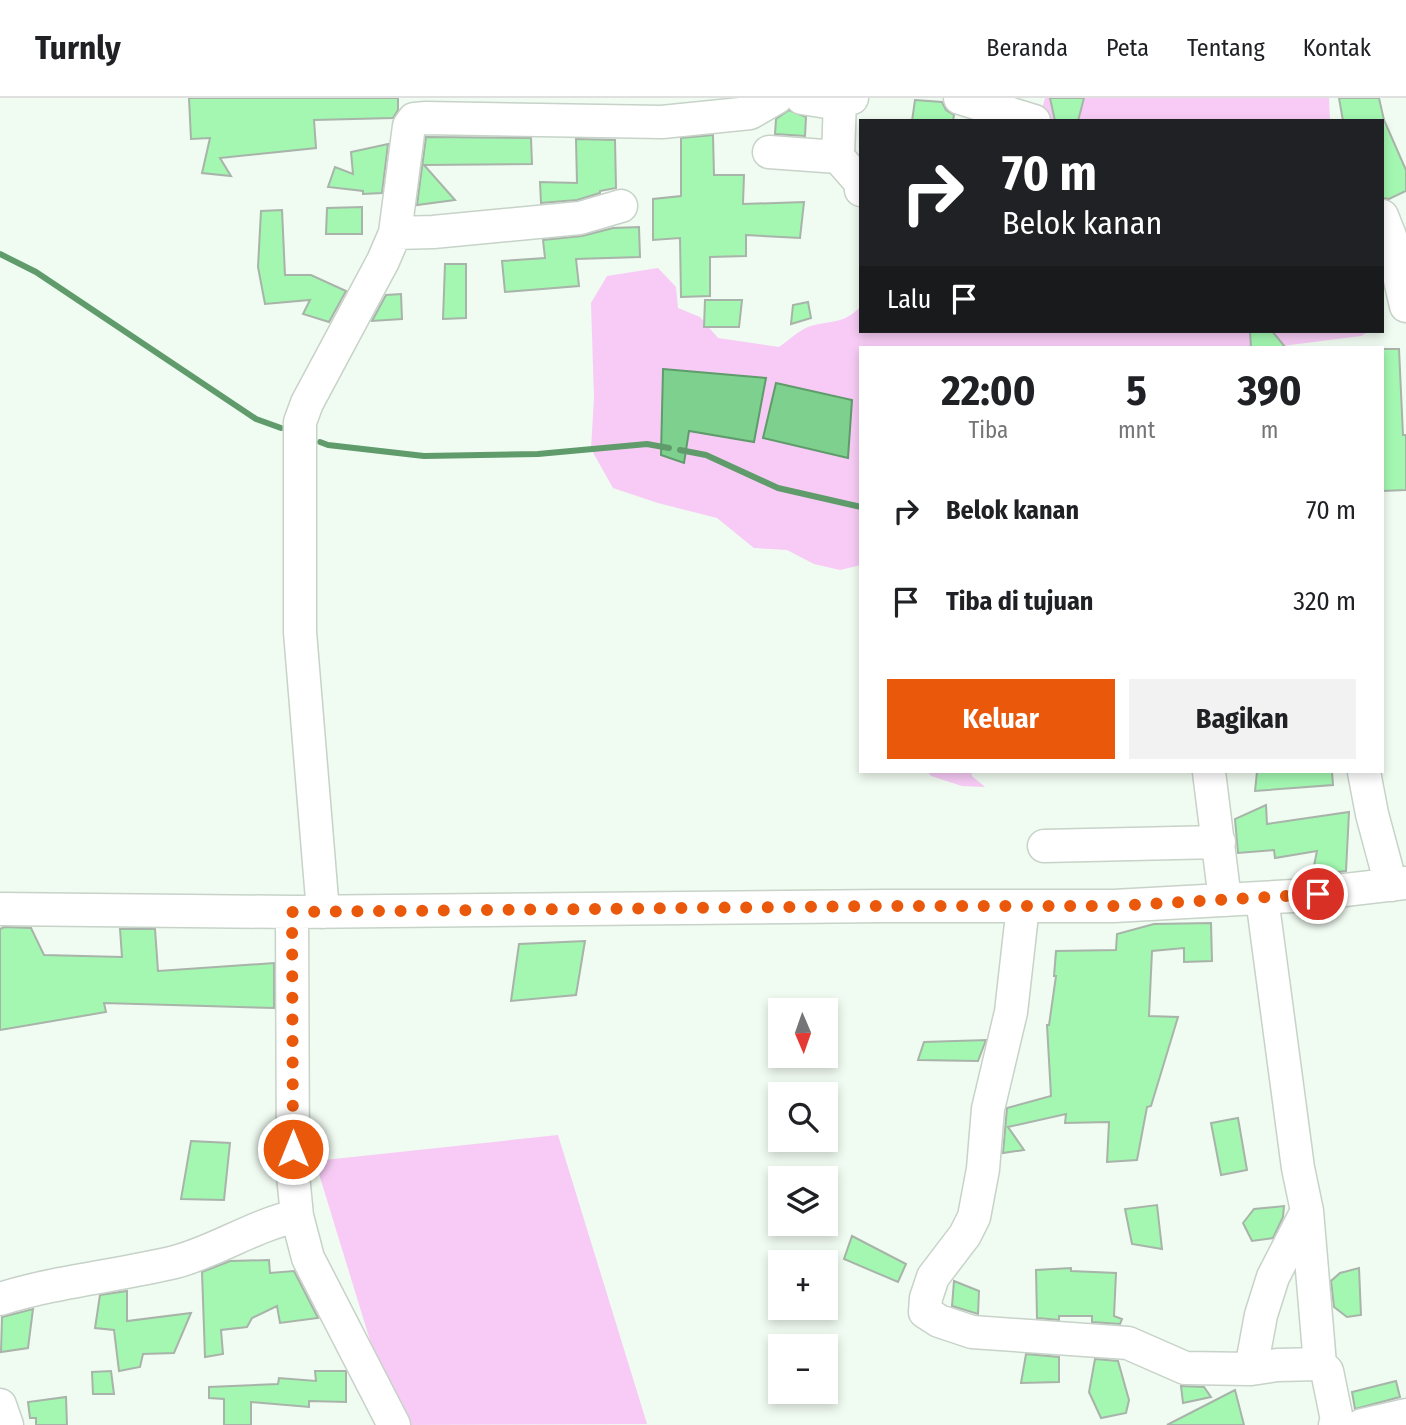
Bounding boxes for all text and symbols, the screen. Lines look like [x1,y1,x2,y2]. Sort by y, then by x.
text: Turnly [35,28,121,68]
text: Beranda [986,34,1068,62]
text: Peta [1106,34,1149,62]
text: Tentang [1187,34,1265,62]
text: Kontak [1303,34,1371,62]
text: 70 m [1002,144,1097,203]
icon: right [887,147,978,238]
text: Belok kanan [1002,204,1162,242]
icon: arrive [945,280,983,318]
text: Lalu [887,284,931,315]
text: 22:00 [941,366,1036,416]
text: 5 [1126,366,1147,416]
text: 390 [1238,366,1302,416]
text: Tiba [969,416,1008,444]
text: mnt [1118,416,1155,444]
text: m [1261,416,1278,444]
icon: right [887,492,925,530]
text: Belok kanan [946,495,1079,526]
text: 70 m [1306,495,1356,526]
icon: arrive [887,583,925,621]
text: Tiba di tujuan [946,586,1093,617]
text: 320 m [1293,586,1356,617]
button: Keluar [887,679,1115,759]
button: Bagikan [1129,679,1356,759]
pin [1288,864,1348,924]
icon: arrive [1299,875,1337,913]
north arrow [768,998,838,1068]
map controls [768,998,838,1404]
button: search [768,1082,838,1152]
position arrow [256,1112,330,1186]
button: layers [768,1166,838,1236]
button: + [768,1250,838,1320]
button: − [768,1334,838,1404]

